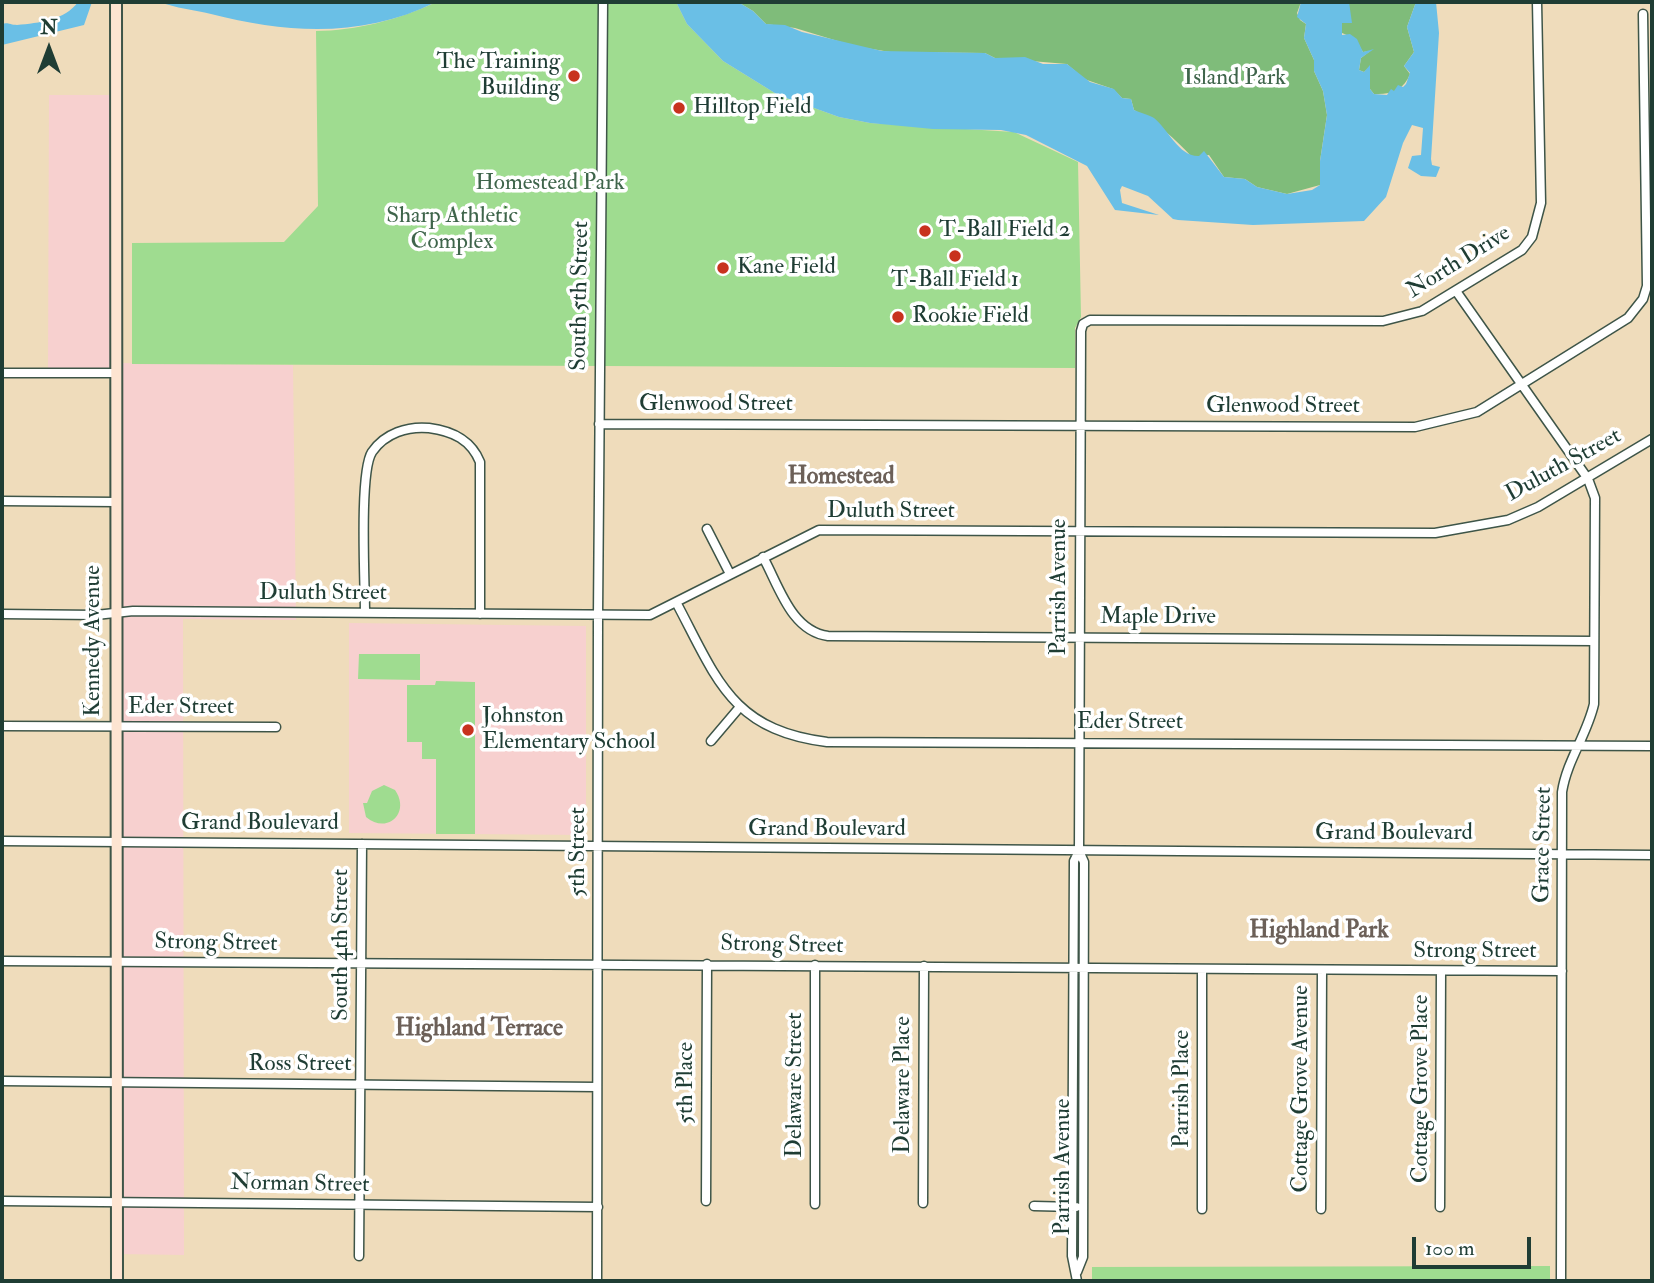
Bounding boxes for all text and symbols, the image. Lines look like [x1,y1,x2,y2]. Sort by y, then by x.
north arrow [14,14,84,84]
text: N [40,16,58,40]
place label: The Training Building [437,49,560,103]
park label: Island Park [1184,65,1286,93]
marker: The Training Building [566,68,582,84]
place label: Hilltop Field [693,94,812,122]
marker: Hilltop Field [671,100,687,116]
park label: Homestead Park [475,170,625,198]
park label: Sharp Athletic Complex [386,203,518,257]
place label: T-Ball Field 2 [939,217,1070,245]
street label: North Drive [1402,220,1516,306]
street label: South 5th Street [566,221,596,371]
marker: T-Ball Field 2 [917,223,933,239]
marker: T-Ball Field 1 [947,248,963,264]
place label: Kane Field [737,254,836,282]
marker: Kane Field [715,260,731,276]
place label: T-Ball Field 1 [891,267,1019,295]
place label: Rookie Field [912,303,1029,331]
marker: Rookie Field [890,309,906,325]
street label: Glenwood Street [639,391,793,419]
street label: Glenwood Street [1206,393,1360,421]
street label: Duluth Street [1501,423,1627,509]
district label: Homestead [787,464,895,492]
street label: Duluth Street [827,498,955,526]
street label: Parrish Avenue [1046,519,1074,655]
street label: Kennedy Avenue [80,565,108,717]
street label: Duluth Street [259,580,387,608]
street label: Maple Drive [1100,604,1216,632]
street label: Eder Street [128,694,234,722]
place label: Johnston Elementary School [482,703,656,757]
street label: Eder Street [1077,709,1183,737]
marker: Johnston Elementary School [460,722,476,738]
street label: Grace Street [1529,787,1559,903]
street label: 5th Street [565,807,593,897]
street label: Grand Boulevard [181,810,339,838]
street label: Grand Boulevard [748,816,906,844]
street label: Grand Boulevard [1315,820,1473,848]
street label: South 4th Street [328,869,356,1021]
district label: Highland Park [1249,918,1389,946]
street label: Strong Street [154,929,278,959]
street label: Strong Street [720,931,844,961]
street label: Strong Street [1413,938,1537,966]
street label: Cottage Grove Avenue [1288,985,1316,1193]
street label: Cottage Grove Place [1408,995,1436,1183]
street label: Delaware Street [782,1012,810,1158]
district label: Highland Terrace [395,1016,563,1044]
street label: Delaware Place [890,1016,918,1154]
street label: Parrish Place [1169,1030,1197,1148]
street label: 5th Place [673,1042,701,1124]
street label: Ross Street [248,1051,352,1079]
street label: Parrish Avenue [1050,1099,1078,1235]
street label: Norman Street [230,1170,370,1200]
scale bar [1416,1224,1535,1268]
text: 100 m [1425,1235,1475,1262]

